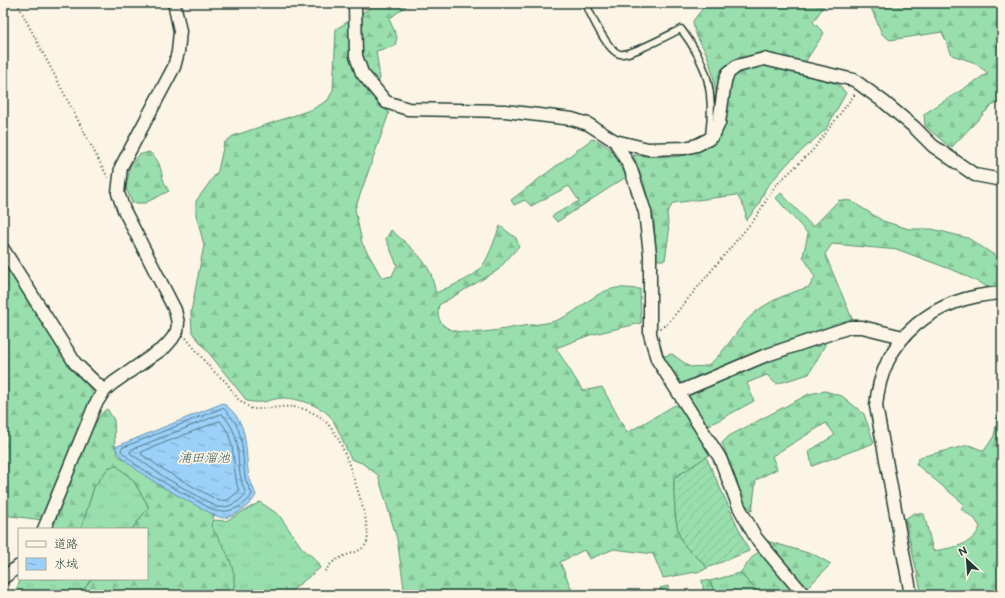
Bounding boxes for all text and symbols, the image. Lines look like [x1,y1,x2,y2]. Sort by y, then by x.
water label: 浦田溜池 [178,450,231,466]
legend [18,528,148,580]
text: 道路 [54,537,78,552]
north arrow [947,540,987,580]
text: N [956,544,969,559]
text: 水域 [54,557,78,572]

